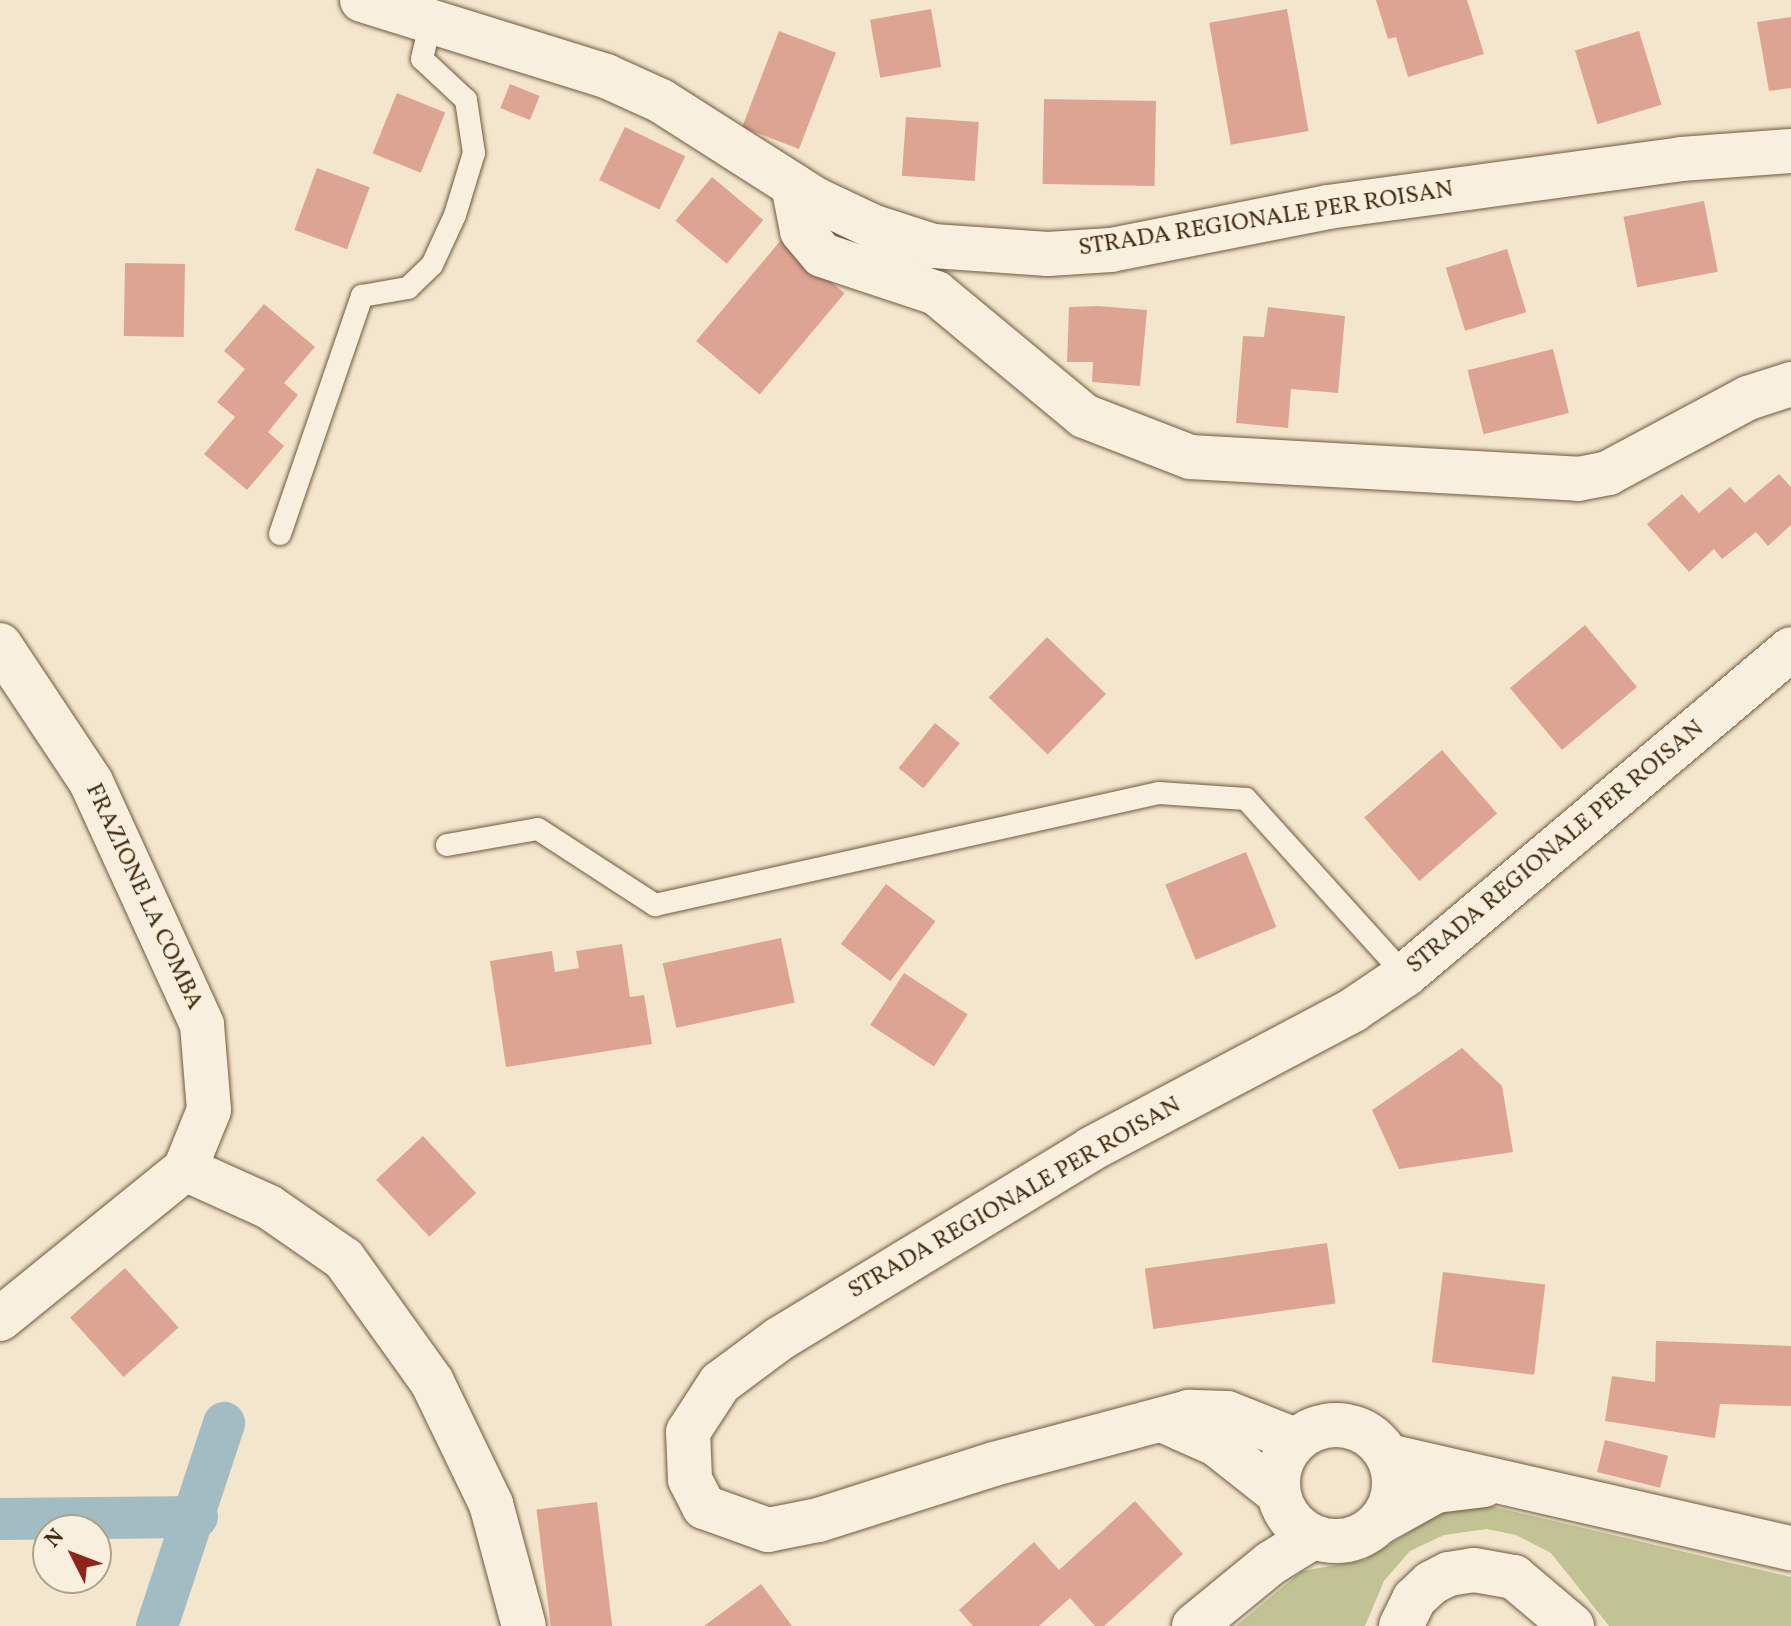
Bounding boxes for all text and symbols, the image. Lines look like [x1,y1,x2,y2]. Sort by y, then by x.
street label: STRADA REGIONALE PER ROISAN [1077,176,1455,264]
street label: STRADA REGIONALE PER ROISAN [1402,715,1710,981]
street label: FRAZIONE LA COMBA [78,779,208,1015]
street label: STRADA REGIONALE PER ROISAN [844,1092,1186,1306]
north arrow [32,1514,112,1594]
text: N [38,1523,72,1555]

